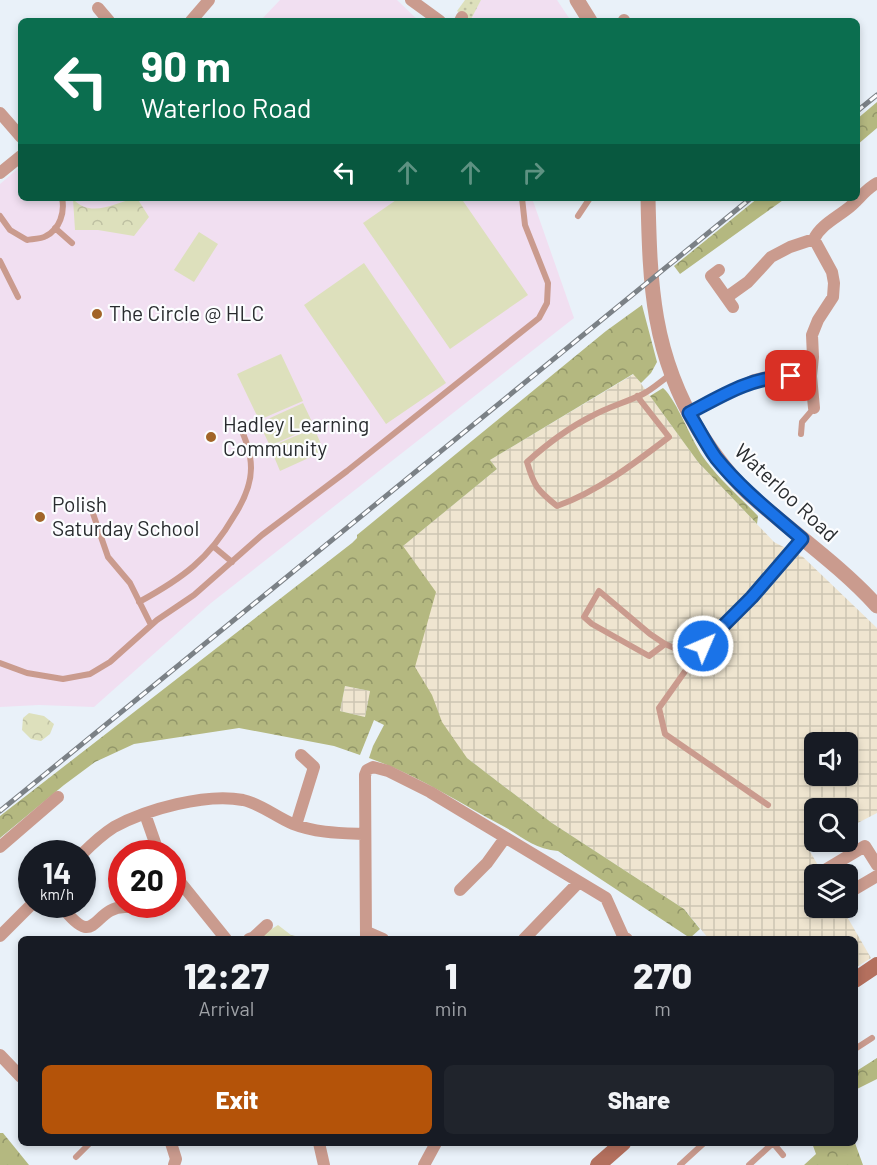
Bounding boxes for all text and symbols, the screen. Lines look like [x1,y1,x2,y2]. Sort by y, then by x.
text: 90 m [141,40,231,90]
icon: left [42,42,120,120]
text: Waterloo Road [141,91,311,123]
icon: left [328,156,361,189]
icon: ahead [391,156,424,189]
icon: ahead [454,156,487,189]
icon: right [517,156,550,189]
place label: The Circle @ HLC [109,300,264,325]
marker: The Circle @ HLC [90,307,104,321]
pin [765,350,816,401]
icon: arrive [774,359,807,392]
place label: Hadley Learning Community [223,411,369,460]
marker: Hadley Learning Community [204,430,218,444]
street label: Waterloo Road [730,438,844,546]
place label: Polish Saturday School [52,491,199,540]
marker: Polish Saturday School [33,510,47,524]
position arrow [671,614,735,678]
map controls [804,732,858,918]
button: sound [804,732,858,786]
button: search [804,798,858,852]
speed limit sign: 20 [108,840,186,918]
text: 14 [43,854,71,890]
button: layers [804,864,858,918]
text: km/h [40,885,74,903]
text: 12:27 [184,953,269,996]
text: 1 [445,953,457,996]
text: 270 [633,953,692,996]
text: Arrival [198,996,254,1020]
text: min [435,996,467,1020]
text: m [654,996,671,1020]
button: Exit [42,1065,432,1134]
button: Share [444,1065,834,1134]

